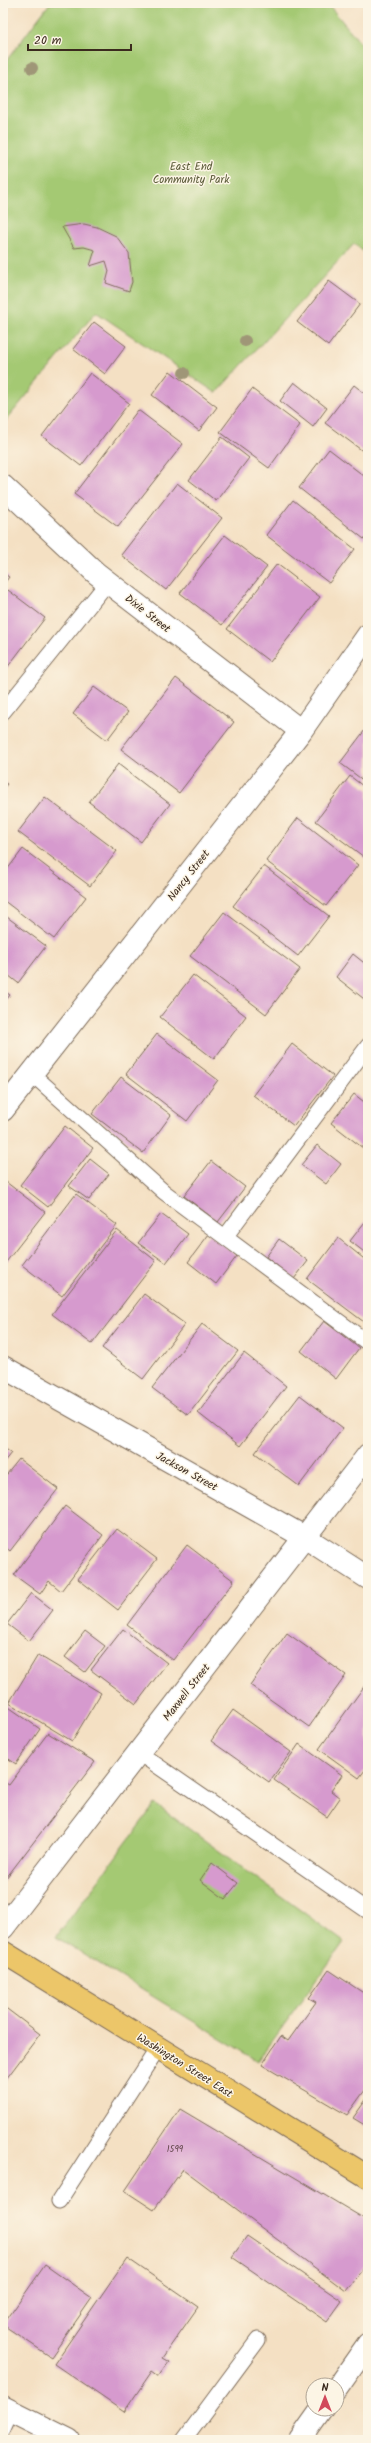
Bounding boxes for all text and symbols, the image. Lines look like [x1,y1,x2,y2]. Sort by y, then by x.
scale bar [28,26,131,52]
text: 20 m [34,31,62,50]
park label: East End Community Park [153,158,230,189]
street label: Dixie Street [120,590,175,638]
street label: Nancy Street [163,846,215,905]
street label: Jackson Street [152,1447,221,1497]
street label: Maxwell Street [159,1659,215,1725]
street label: Washington Street East [133,2029,237,2103]
house number: 1599 [167,2142,184,2157]
north arrow [305,2377,345,2417]
text: N [322,2379,329,2397]

